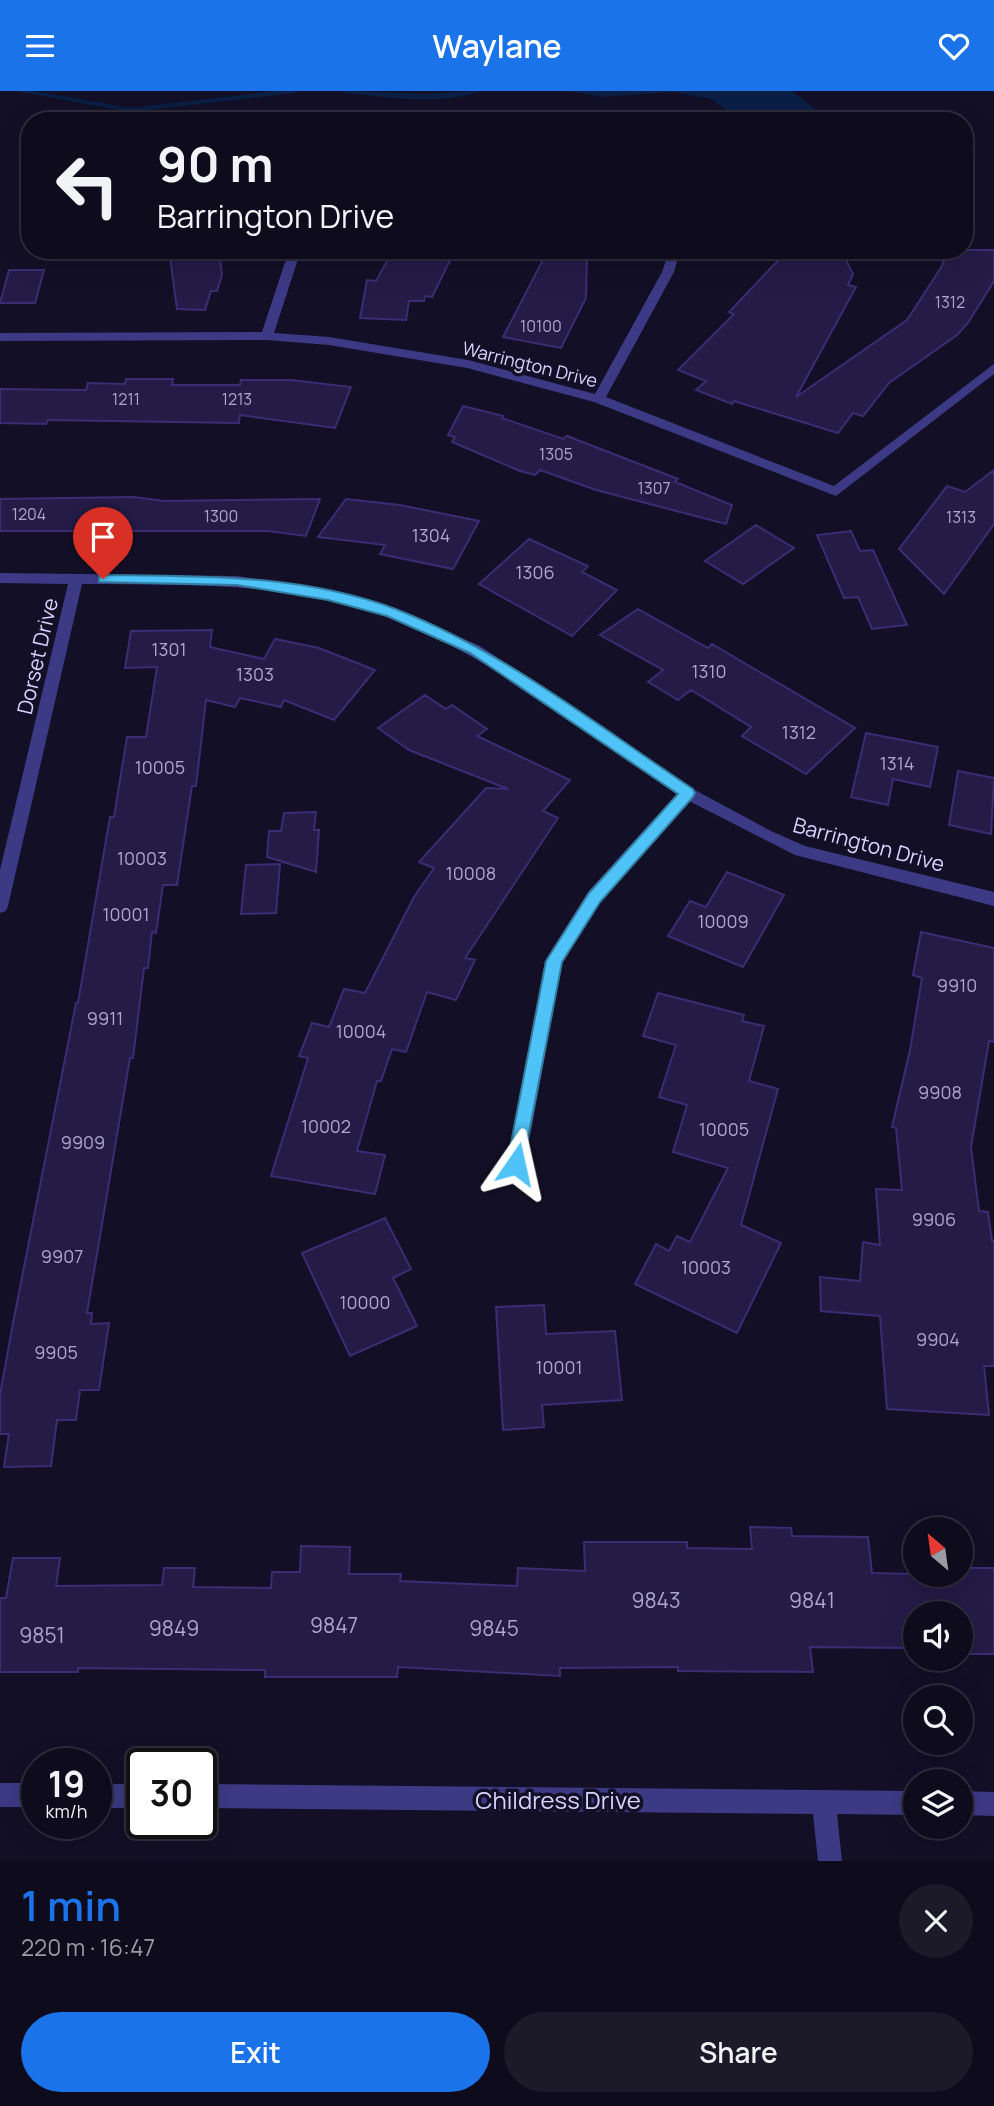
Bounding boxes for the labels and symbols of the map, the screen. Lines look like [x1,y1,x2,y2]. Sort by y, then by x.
house number: 1312 [935,291,965,313]
house number: 10100 [520,315,562,337]
street label: Warrington Drive [460,336,600,392]
house number: 1211 [112,388,140,410]
house number: 1213 [222,388,252,410]
house number: 1305 [539,443,573,465]
house number: 1307 [638,477,670,499]
house number: 1204 [12,503,46,525]
house number: 1300 [204,505,238,527]
house number: 1313 [946,506,976,528]
pin [73,507,133,579]
house number: 1304 [412,523,450,547]
house number: 1306 [515,560,555,584]
street label: Dorset Drive [10,595,64,717]
house number: 1301 [152,637,186,661]
house number: 1310 [692,659,726,683]
house number: 1303 [236,662,274,686]
house number: 1312 [782,720,816,744]
house number: 1314 [880,751,914,775]
house number: 10005 [135,755,185,779]
street label: Barrington Drive [790,810,948,878]
house number: 10003 [117,846,167,870]
house number: 10008 [446,861,496,885]
house number: 10001 [103,902,149,926]
house number: 10009 [697,909,749,933]
house number: 9910 [937,973,977,997]
house number: 9911 [87,1006,123,1030]
house number: 10004 [336,1019,386,1043]
house number: 9908 [918,1080,962,1104]
house number: 10002 [301,1114,351,1138]
house number: 10005 [699,1117,749,1141]
position arrow [479,1127,553,1201]
house number: 9909 [61,1130,105,1154]
house number: 9906 [912,1207,956,1231]
house number: 9907 [41,1244,83,1268]
house number: 10003 [681,1255,731,1279]
house number: 10000 [340,1290,390,1314]
house number: 9904 [916,1327,960,1351]
house number: 9905 [34,1340,78,1364]
house number: 10001 [536,1355,582,1379]
north arrow [903,1517,973,1587]
house number: 9843 [631,1586,681,1614]
house number: 9841 [789,1586,835,1614]
house number: 9847 [310,1611,358,1639]
house number: 9849 [149,1614,199,1642]
house number: 9845 [469,1614,519,1642]
house number: 9851 [19,1621,65,1649]
speed limit sign: 30 [126,1748,217,1839]
street label: Childress Drive [475,1783,641,1816]

